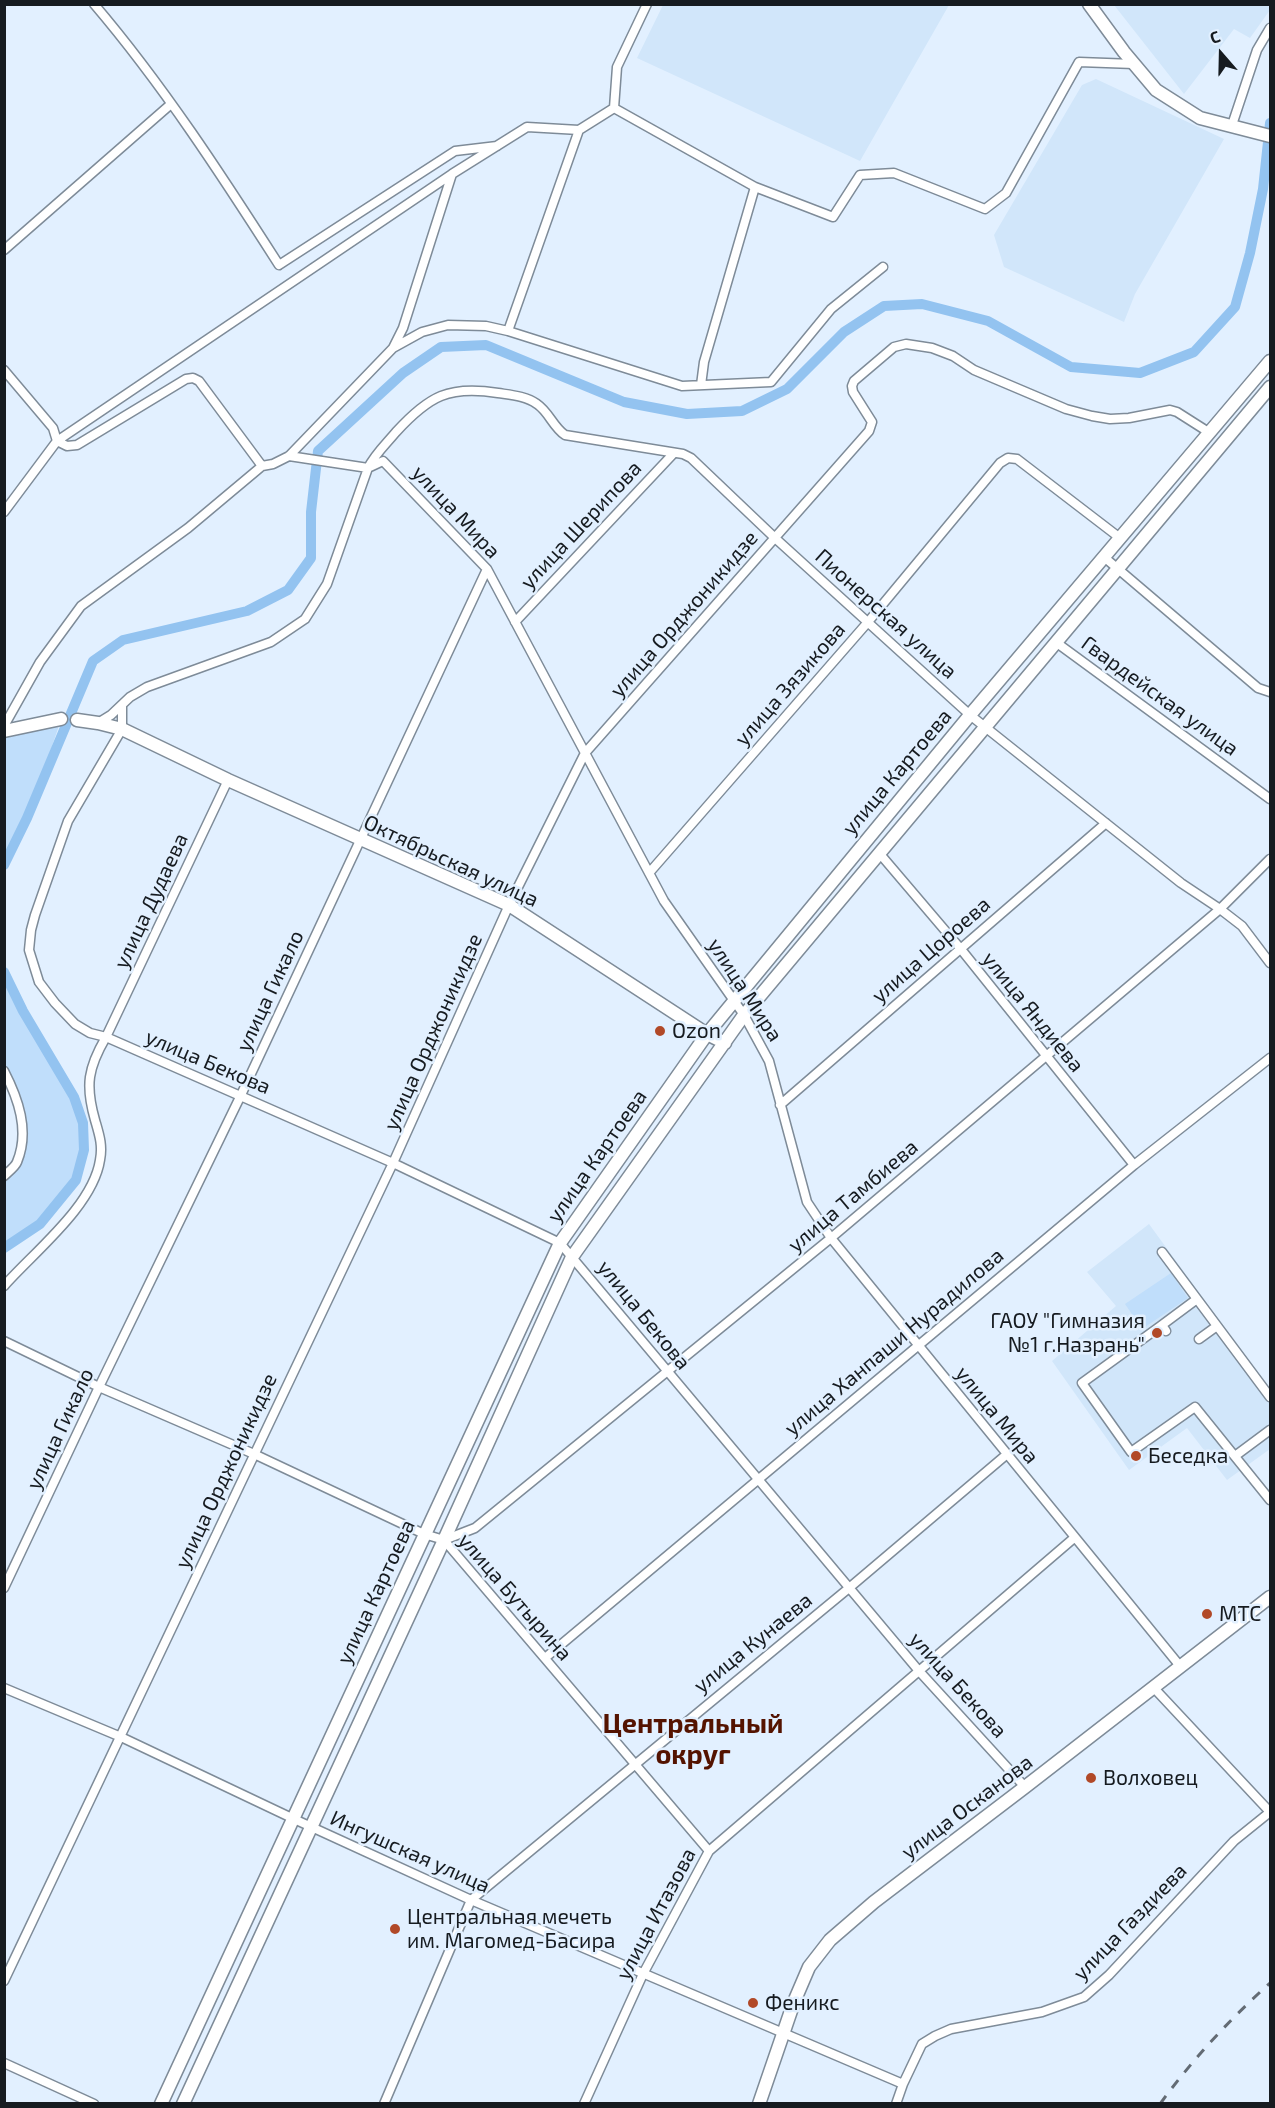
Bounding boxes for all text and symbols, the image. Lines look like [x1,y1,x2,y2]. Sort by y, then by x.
north arrow [1191,24,1251,84]
text: С [1207,26,1222,47]
street label: улица Шерипова [515,456,647,594]
street label: улица Мира [407,460,505,564]
street label: улица Орджоникидзе [605,526,763,702]
street label: Пионерская улица [810,544,962,684]
street label: улица Зязикова [730,617,850,751]
street label: Гвардейская улица [1077,631,1243,761]
street label: улица Картоева [837,704,957,840]
street label: Октябрьская улица [360,809,542,913]
street label: улица Дудаева [109,829,193,973]
street label: улица Цороева [867,892,995,1008]
street label: улица Гикало [231,926,309,1056]
street label: улица Орджоникидзе [378,930,488,1134]
street label: улица Мира [702,934,788,1046]
street label: улица Яндиева [977,947,1089,1077]
place label: Ozon [672,1018,721,1044]
street label: улица Бекова [142,1024,274,1100]
marker: Ozon [653,1024,667,1038]
street label: улица Картоева [542,1085,652,1227]
street label: улица Тамбиева [783,1134,923,1258]
street label: улица Ханпаши Нурадилова [779,1243,1009,1441]
street label: улица Бекова [592,1255,696,1375]
place label: ГАОУ "Гимназия №1 г.Назрань" [990,1308,1145,1358]
marker: ГАОУ "Гимназия №1 г.Назрань" [1150,1326,1164,1340]
street label: улица Мира [950,1361,1044,1469]
street label: улица Гикало [21,1364,99,1494]
street label: улица Орджоникидзе [170,1369,282,1573]
place label: Беседка [1148,1443,1228,1469]
marker: Беседка [1129,1449,1143,1463]
street label: улица Картоева [332,1516,420,1668]
street label: улица Бутырина [453,1528,577,1666]
street label: улица Кунаева [689,1588,817,1698]
place label: МТС [1219,1601,1261,1627]
marker: МТС [1200,1607,1214,1621]
street label: улица Бекова [904,1627,1012,1743]
district label: Центральный округ [603,1708,783,1771]
street label: улица Осканова [896,1749,1038,1865]
place label: Волховец [1103,1765,1198,1791]
marker: Волховец [1084,1771,1098,1785]
street label: Ингушская улица [326,1805,494,1899]
street label: улица Итазова [611,1844,701,1984]
street label: улица Газдиева [1068,1858,1192,1986]
place label: Центральная мечеть им. Магомед-Басира [407,1904,615,1954]
marker: Центральная мечеть им. Магомед-Басира [388,1922,402,1936]
place label: Феникс [765,1990,840,2016]
marker: Феникс [746,1996,760,2010]

